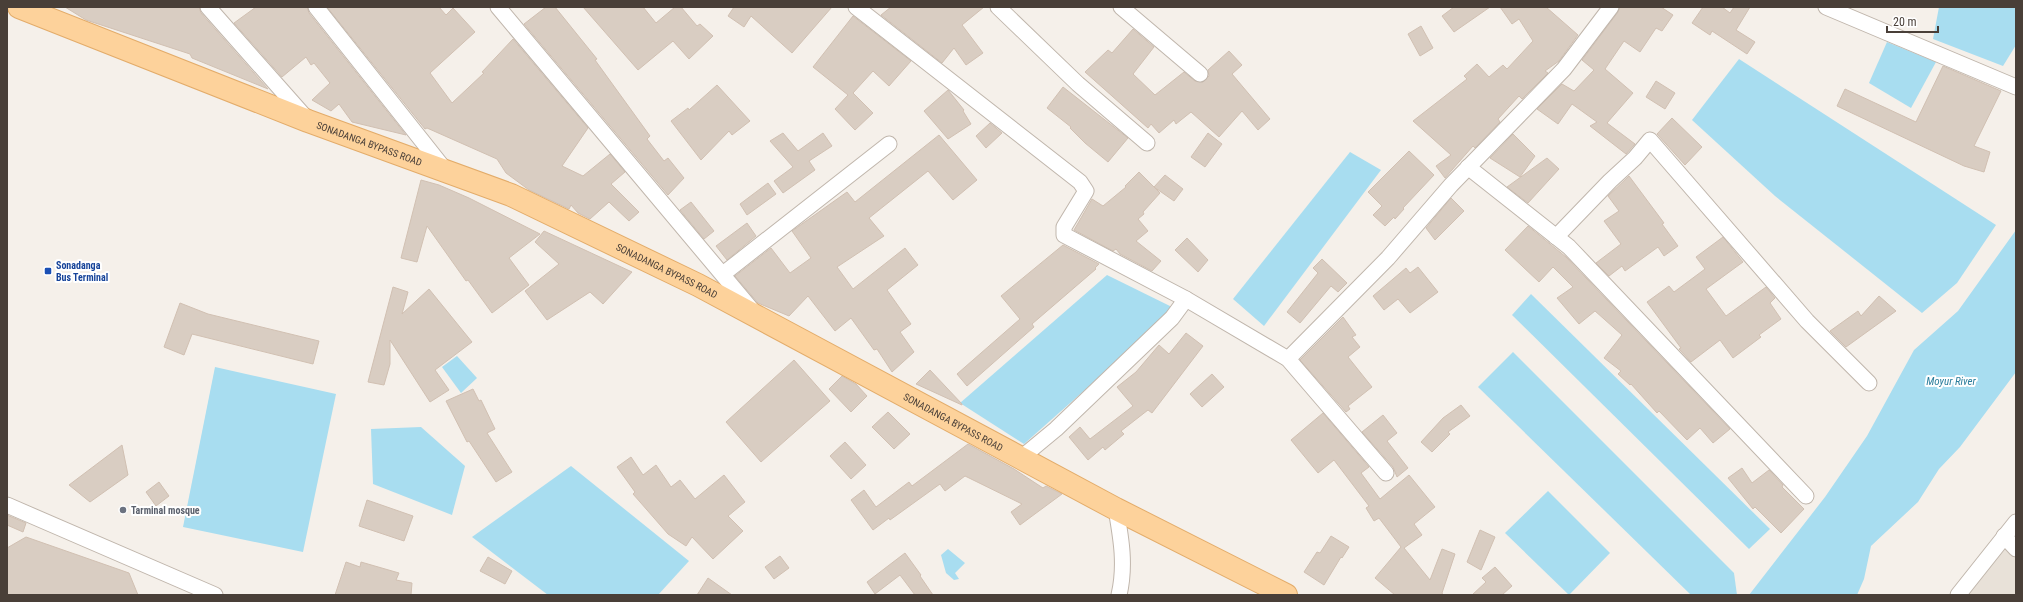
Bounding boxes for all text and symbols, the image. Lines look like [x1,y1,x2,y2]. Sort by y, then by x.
scale bar [1887,8,1938,34]
text: 20 m [1893,15,1917,29]
street label: SONADANGA BYPASS ROAD [315,120,424,168]
street label: SONADANGA BYPASS ROAD [614,241,719,301]
place label: Sonadanga Bus Terminal [56,260,108,283]
marker: Sonadanga Bus Terminal [43,266,53,276]
water label: Moyur River [1926,375,1977,388]
street label: SONADANGA BYPASS ROAD [901,391,1005,454]
marker: Tarminal mosque [118,505,128,515]
place label: Tarminal mosque [131,505,200,516]

